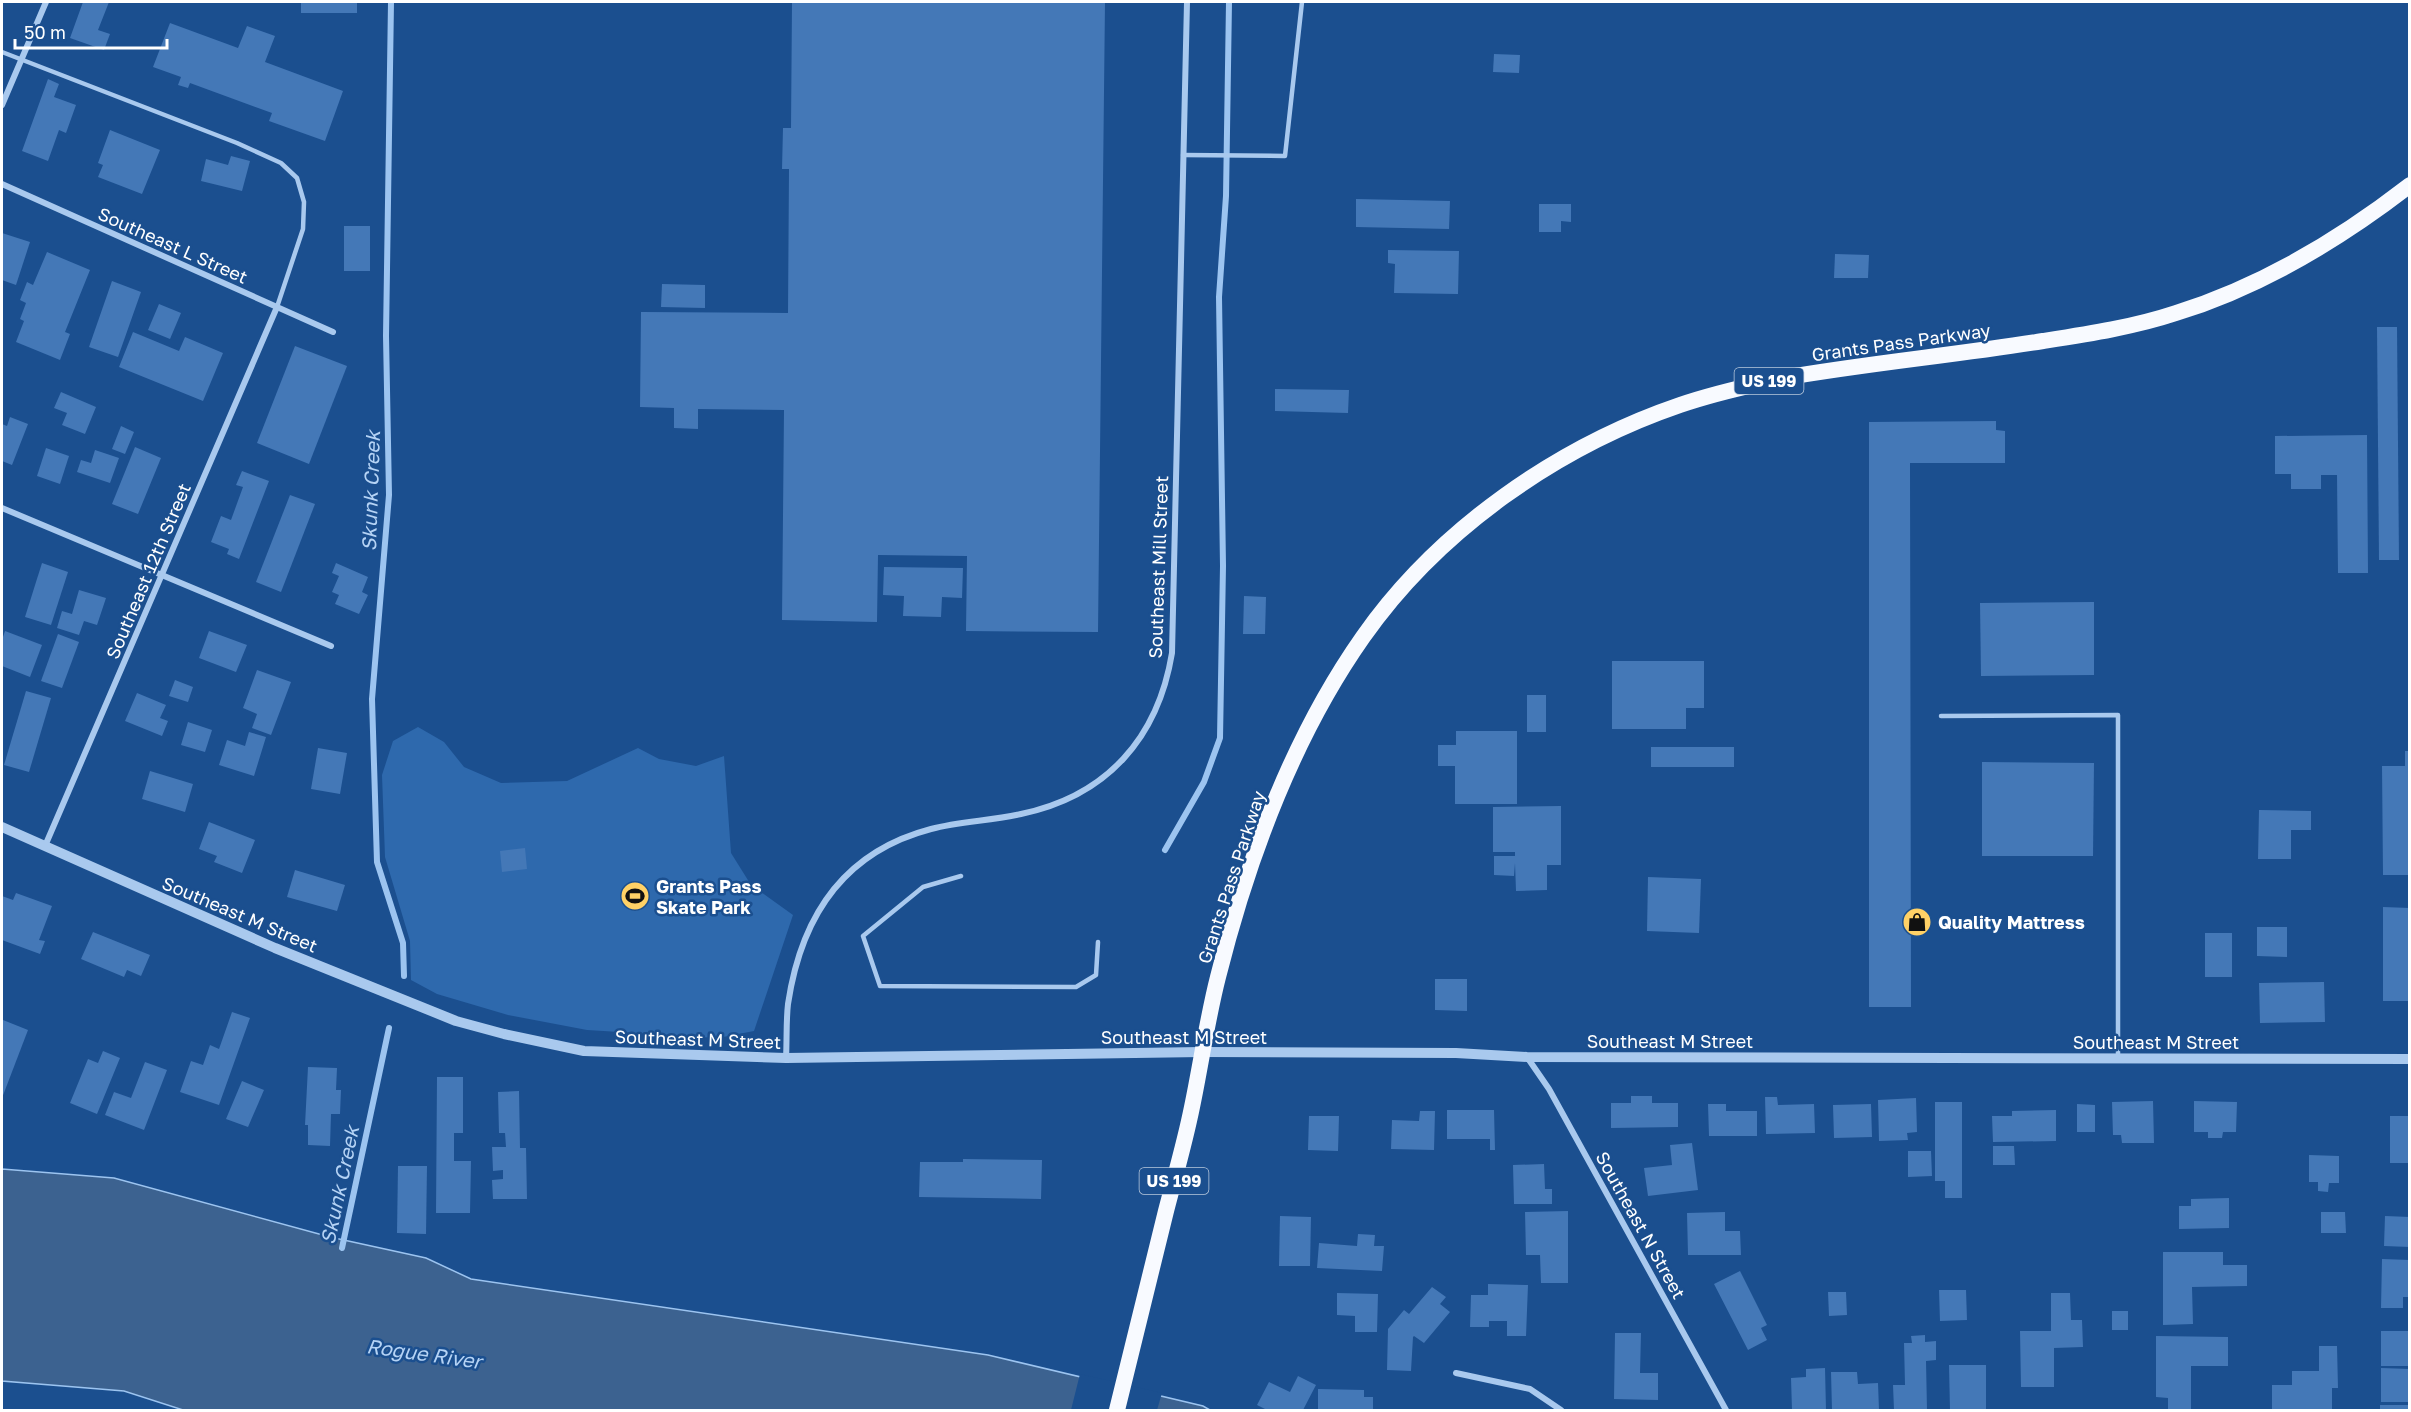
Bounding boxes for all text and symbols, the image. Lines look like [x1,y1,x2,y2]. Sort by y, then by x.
scale bar [15,12,166,50]
text: 50 m [24,21,66,43]
street label: Southeast L Street [95,202,251,288]
street label: Grants Pass Parkway [1810,319,1992,365]
road number: US 199 [1734,368,1804,394]
water label: Skunk Creek [356,428,384,552]
street label: Southeast Mill Street [1144,475,1172,659]
street label: Southeast 12th Street [101,480,195,662]
street label: Grants Pass Parkway [1193,788,1269,966]
street label: Southeast M Street [159,871,321,957]
place label: Grants Pass Skate Park [656,875,762,918]
sports icon: Grants Pass Skate Park [619,880,651,912]
shop icon: Quality Mattress [1901,906,1933,938]
place label: Quality Mattress [1938,911,2085,933]
street label: Southeast M Street [614,1025,782,1053]
street label: Southeast M Street [1101,1026,1267,1048]
street label: Southeast M Street [1587,1030,1753,1052]
street label: Southeast M Street [2073,1031,2239,1053]
water label: Skunk Creek [315,1121,364,1246]
street label: Southeast N Street [1591,1148,1691,1302]
road number: US 199 [1140,1168,1208,1194]
water label: Rogue River [365,1333,486,1374]

